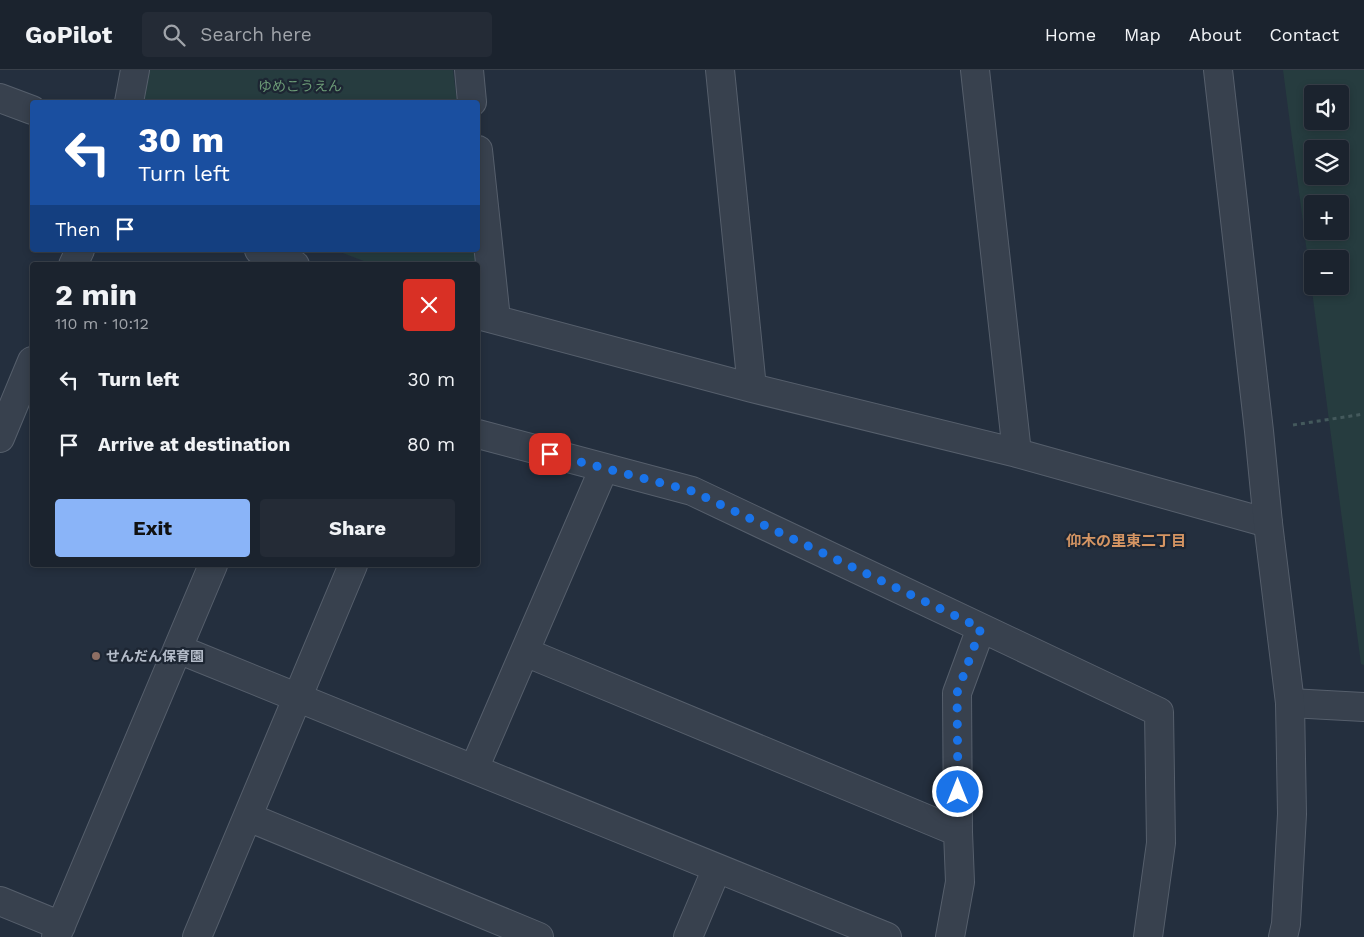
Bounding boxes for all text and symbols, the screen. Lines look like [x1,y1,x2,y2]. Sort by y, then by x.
search box [142,12,492,57]
text: GoPilot [25,21,112,49]
icon: search [160,21,188,49]
text: Search here [200,23,312,46]
text: Home [1045,24,1096,45]
text: Map [1124,24,1161,45]
text: About [1189,24,1241,45]
text: Contact [1269,24,1339,45]
park label: ゆめこうえん [258,78,342,94]
map controls [1304,85,1349,295]
button: sound [1304,85,1349,130]
text: 30 m [138,119,224,161]
icon: left [55,120,120,185]
button: layers [1304,140,1349,185]
text: Turn left [138,161,230,186]
button: + [1304,195,1349,240]
icon: arrive [111,215,139,243]
text: Then [55,218,101,241]
button: − [1304,250,1349,295]
text: 2 min [55,277,137,312]
button: close [403,279,455,331]
text: 110 m · 10:12 [55,314,149,333]
icon: left [55,366,83,394]
text: Turn left [98,368,179,391]
text: 30 m [408,368,455,391]
icon: arrive [55,431,83,459]
text: Arrive at destination [98,433,290,456]
text: 80 m [407,433,455,456]
pin [529,433,571,475]
icon: arrive [536,440,564,468]
button: Exit [55,499,250,557]
button: Share [260,499,455,557]
district label: 仰木の里東二丁目 [1066,532,1186,550]
place label: せんだん保育園 [106,648,204,664]
marker: せんだん保育園 [90,650,102,662]
position arrow [931,765,983,817]

